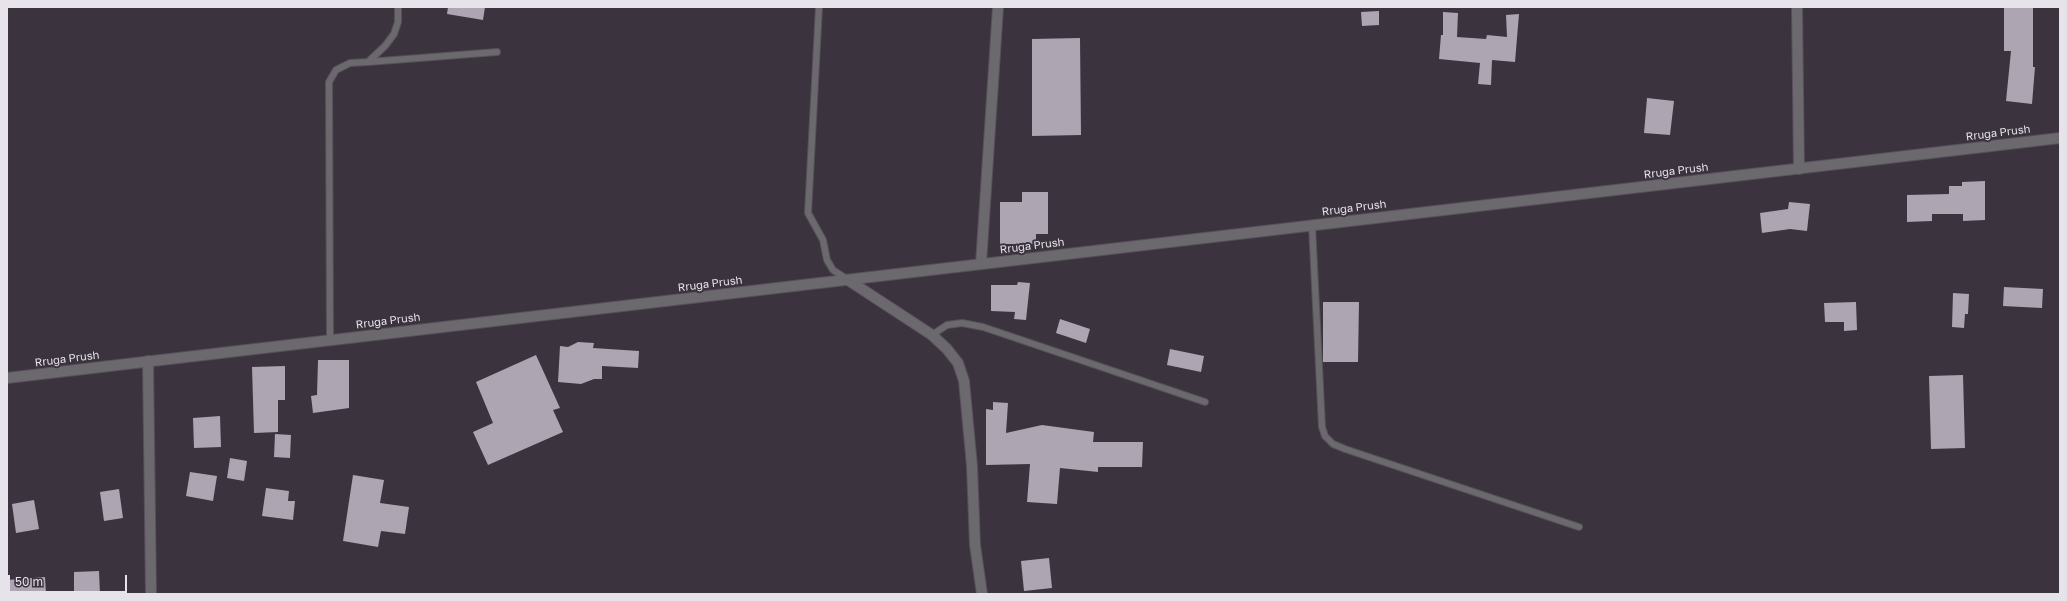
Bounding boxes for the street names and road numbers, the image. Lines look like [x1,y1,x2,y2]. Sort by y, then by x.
street label: Rruga Prush [1965,122,2031,144]
street label: Rruga Prush [1643,160,1709,182]
street label: Rruga Prush [1321,197,1387,219]
street label: Rruga Prush [999,235,1065,257]
street label: Rruga Prush [677,273,743,295]
street label: Rruga Prush [355,310,421,332]
street label: Rruga Prush [34,348,100,370]

